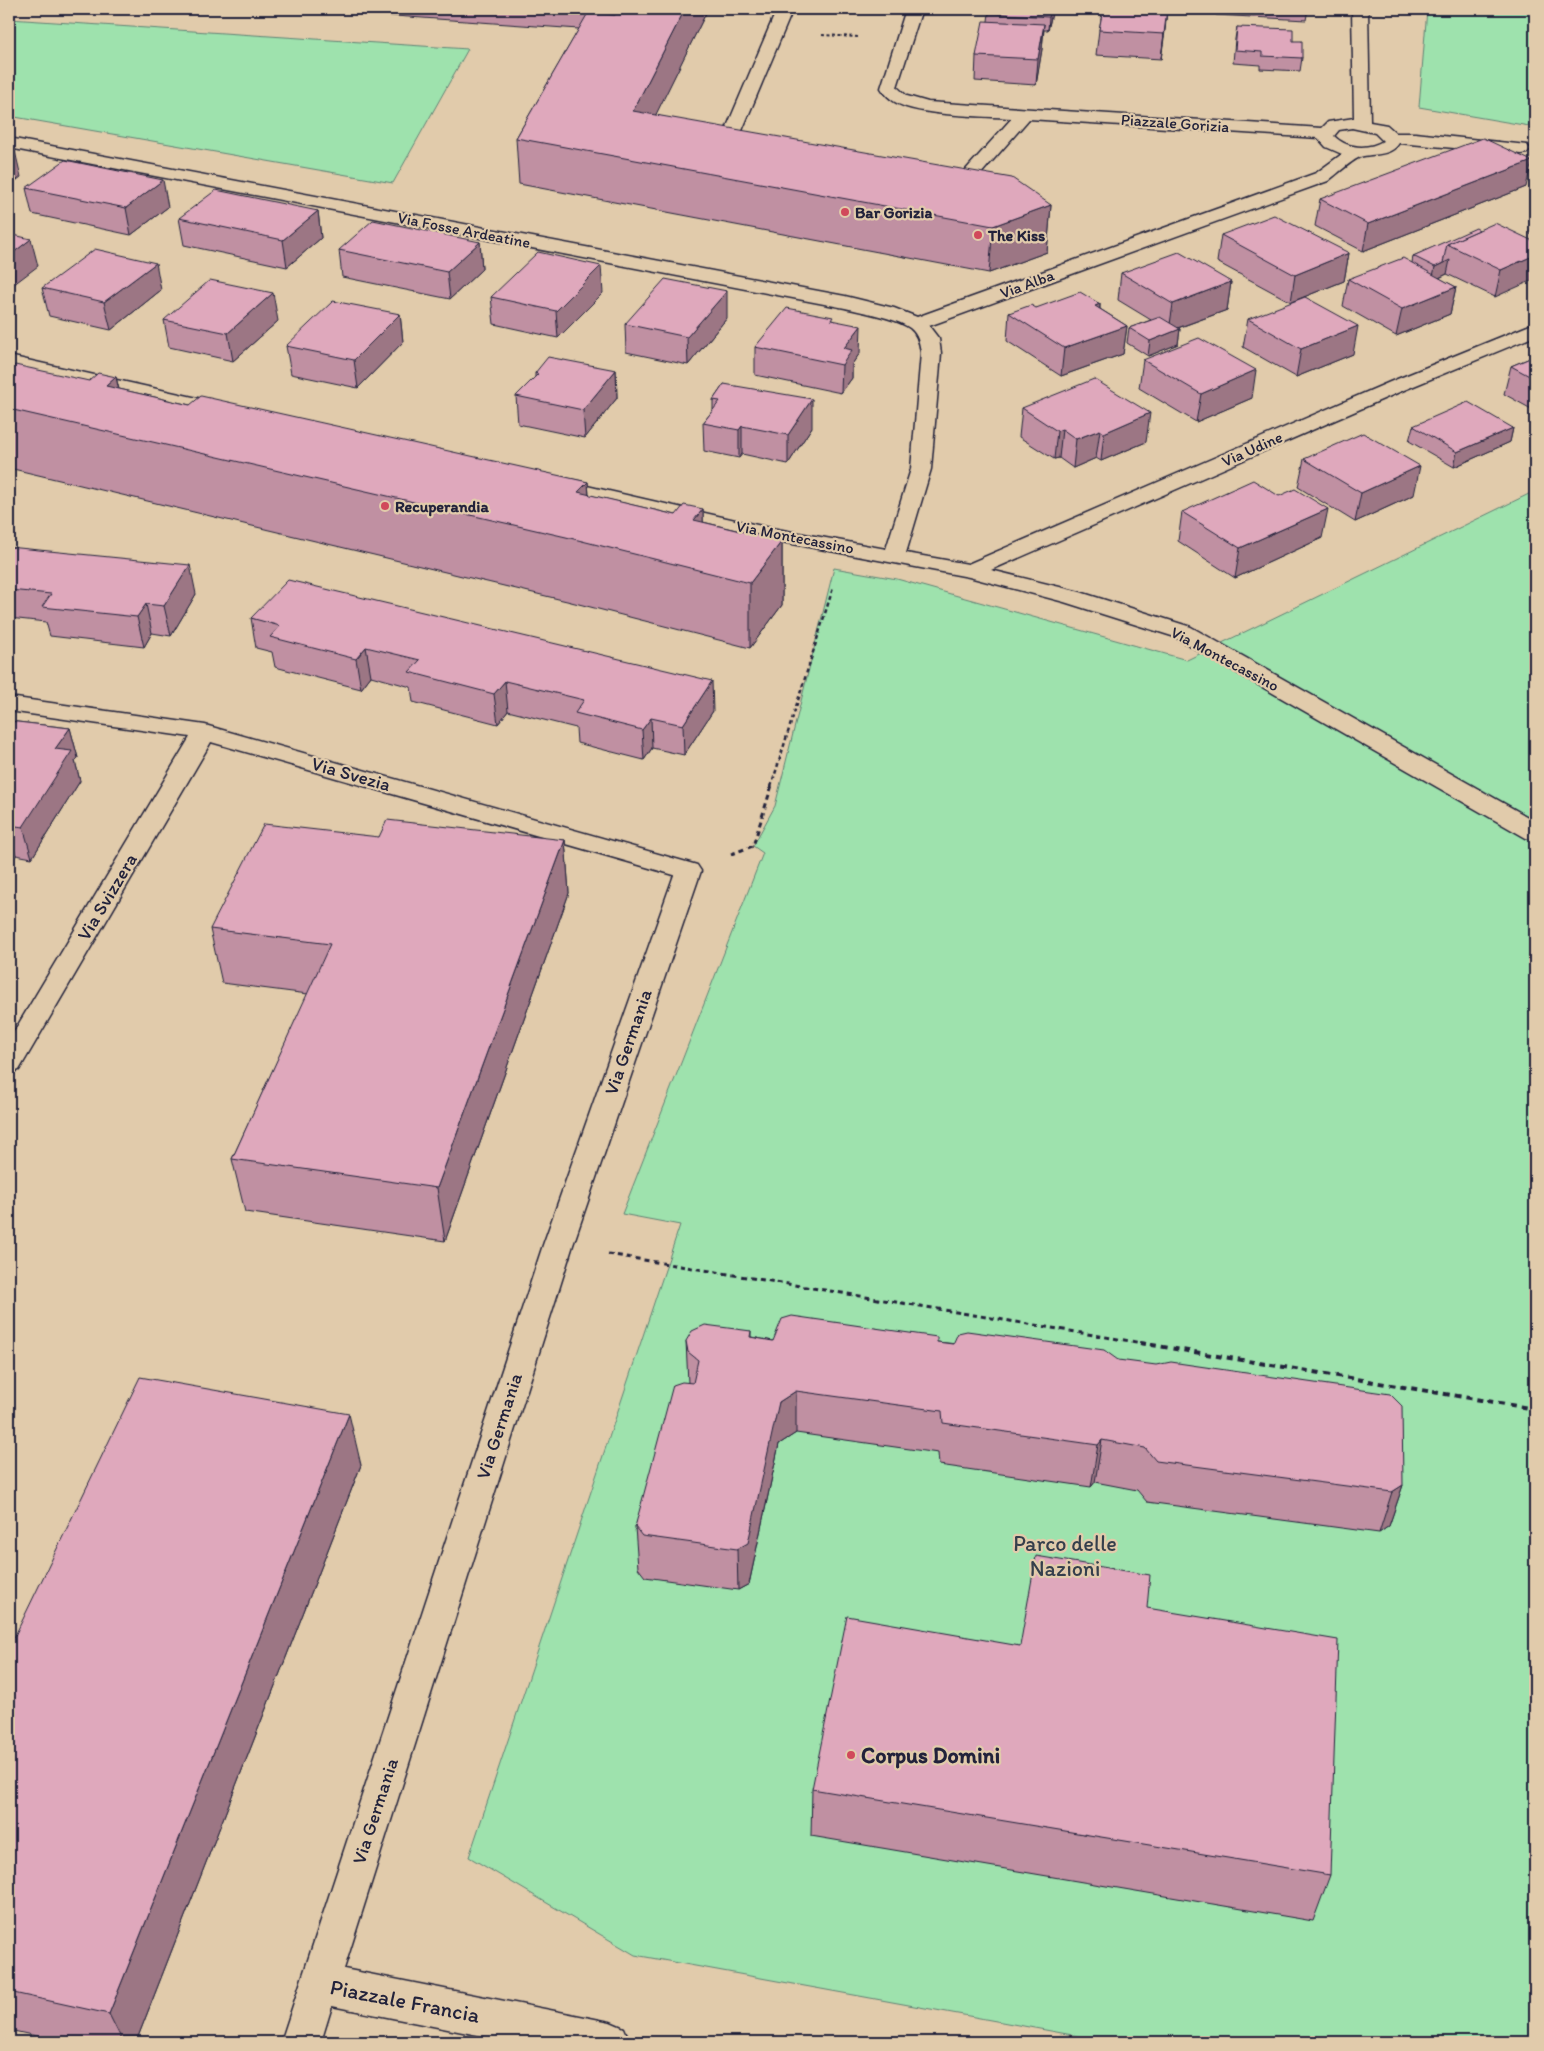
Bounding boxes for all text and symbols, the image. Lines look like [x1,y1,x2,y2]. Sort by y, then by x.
street label: Piazzale Gorizia [1120,110,1230,136]
place label: Bar Gorizia [855,203,932,222]
marker: Bar Gorizia [839,206,851,218]
street label: Via Fosse Ardeatine [396,208,532,252]
place label: The Kiss [987,226,1045,245]
marker: The Kiss [972,229,984,241]
street label: Via Alba [997,265,1057,303]
street label: Via Udine [1219,427,1285,471]
place label: Recuperandia [395,497,489,517]
marker: Recuperandia [379,500,391,512]
street label: Via Montecassino [734,516,856,558]
street label: Via Montecassino [1168,623,1282,695]
street label: Via Svezia [309,752,393,796]
street label: Via Svizzera [72,849,142,945]
street label: Via Germania [599,986,657,1098]
street label: Via Germania [471,1370,527,1482]
park label: Parco delle Nazioni [1013,1530,1117,1582]
place label: Corpus Domini [861,1742,1000,1769]
marker: Corpus Domini [845,1749,857,1761]
street label: Via Germania [347,1755,403,1867]
street label: Piazzale Francia [328,1973,483,2029]

